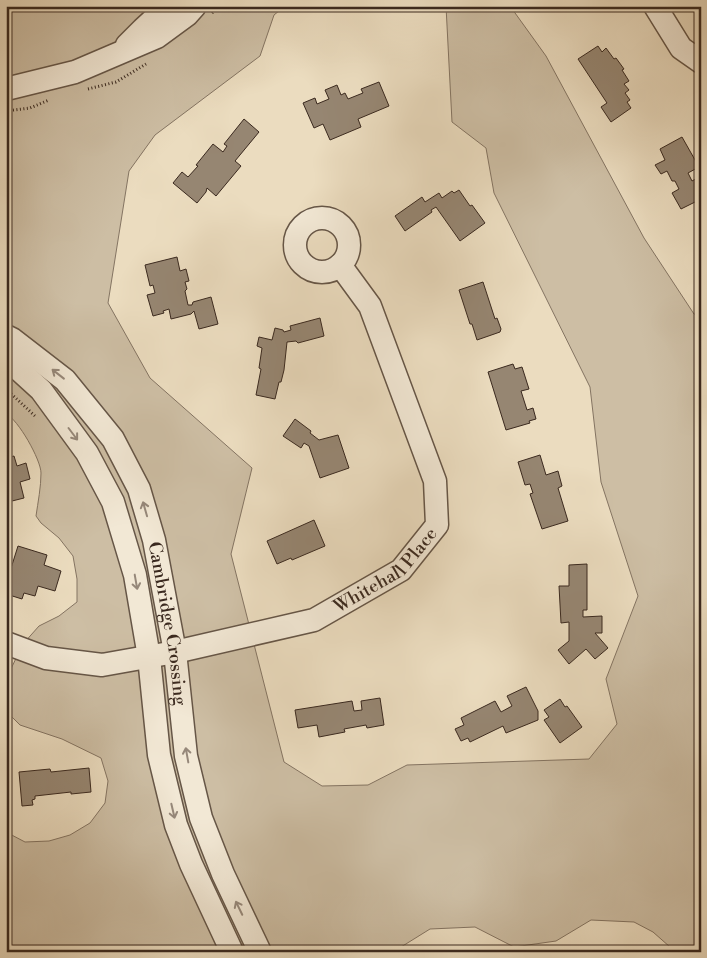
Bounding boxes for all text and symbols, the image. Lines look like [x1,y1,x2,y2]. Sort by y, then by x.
one-way arrow [51,369,65,379]
one-way arrow [68,427,79,440]
one-way arrow [139,501,149,517]
street label: Whitehall Place [329,523,442,619]
street label: Cambridge Crossing [143,540,192,707]
one-way arrow [132,574,142,590]
one-way arrow [181,747,191,763]
one-way arrow [169,803,178,819]
one-way arrow [234,901,244,916]

